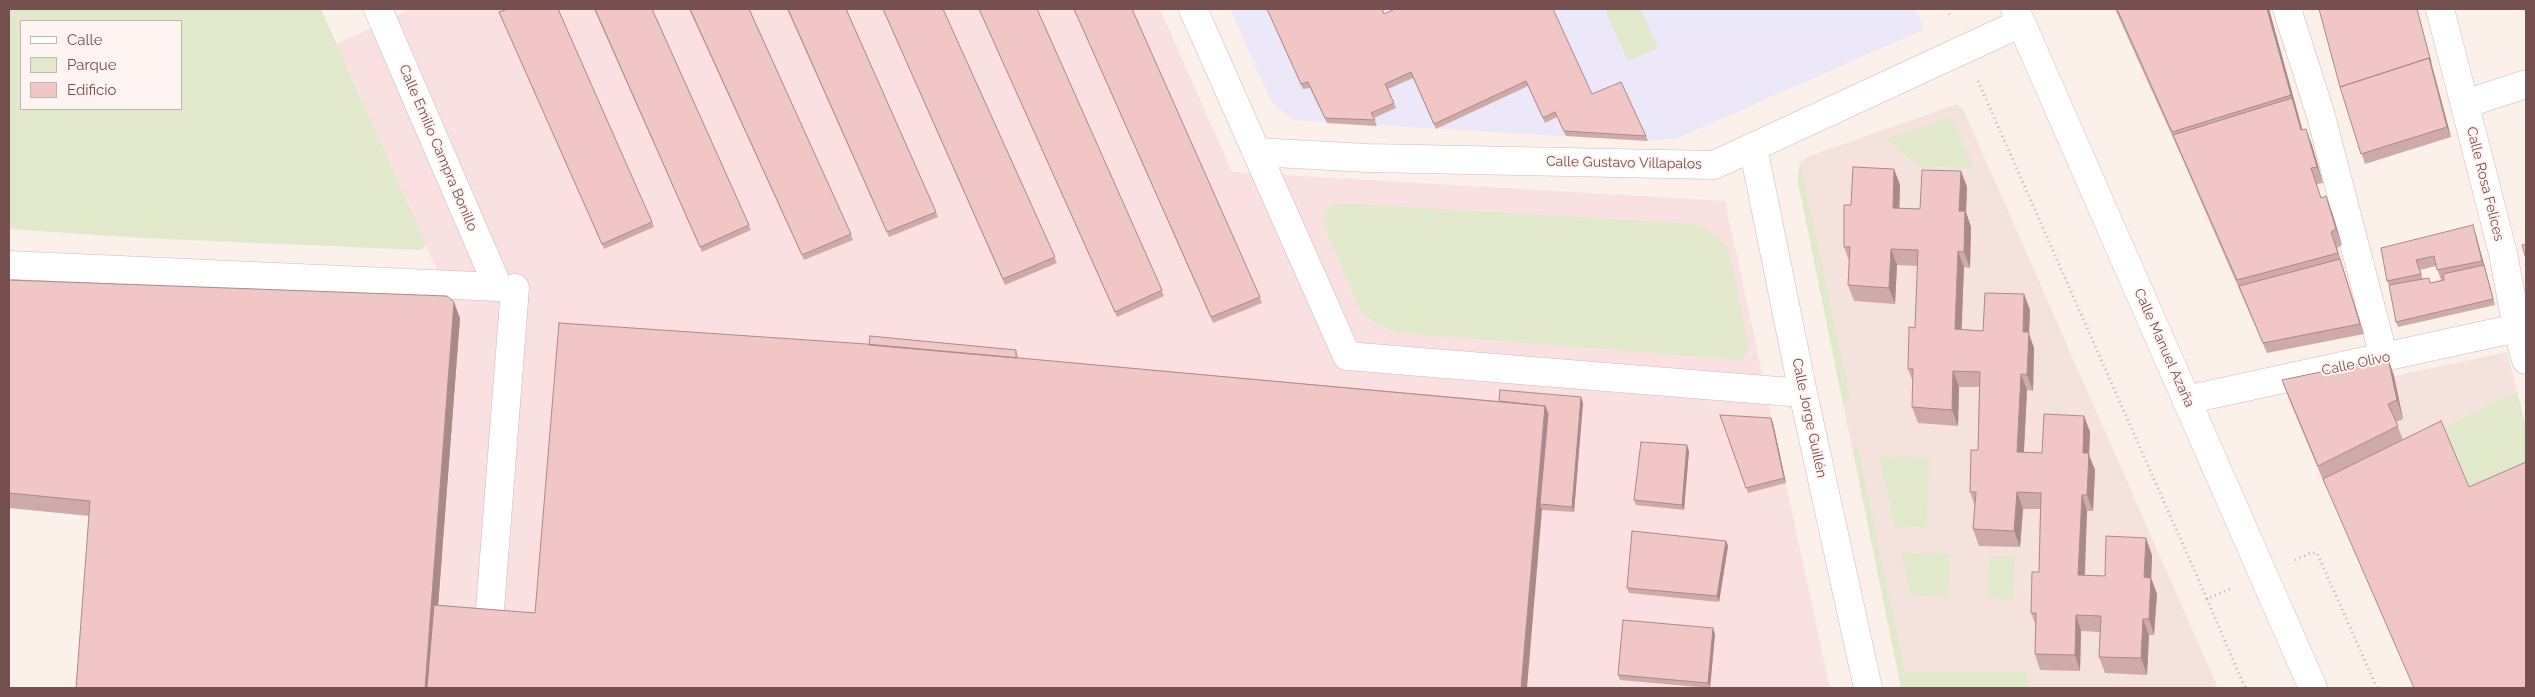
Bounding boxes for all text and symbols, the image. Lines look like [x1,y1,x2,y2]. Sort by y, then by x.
legend [20,20,182,110]
text: Calle [67,31,102,49]
text: Parque [67,56,116,74]
street label: Calle Emilio Campra Bonillo [395,62,481,234]
text: Edificio [67,81,117,99]
street label: Calle Rosa Felices [2463,125,2507,243]
street label: Calle Gustavo Villapalos [1546,153,1702,173]
street label: Calle Manuel Azaña [2130,286,2198,410]
street label: Calle Olivo [2320,349,2392,379]
street label: Calle Jorge Guillén [1788,357,1830,479]

